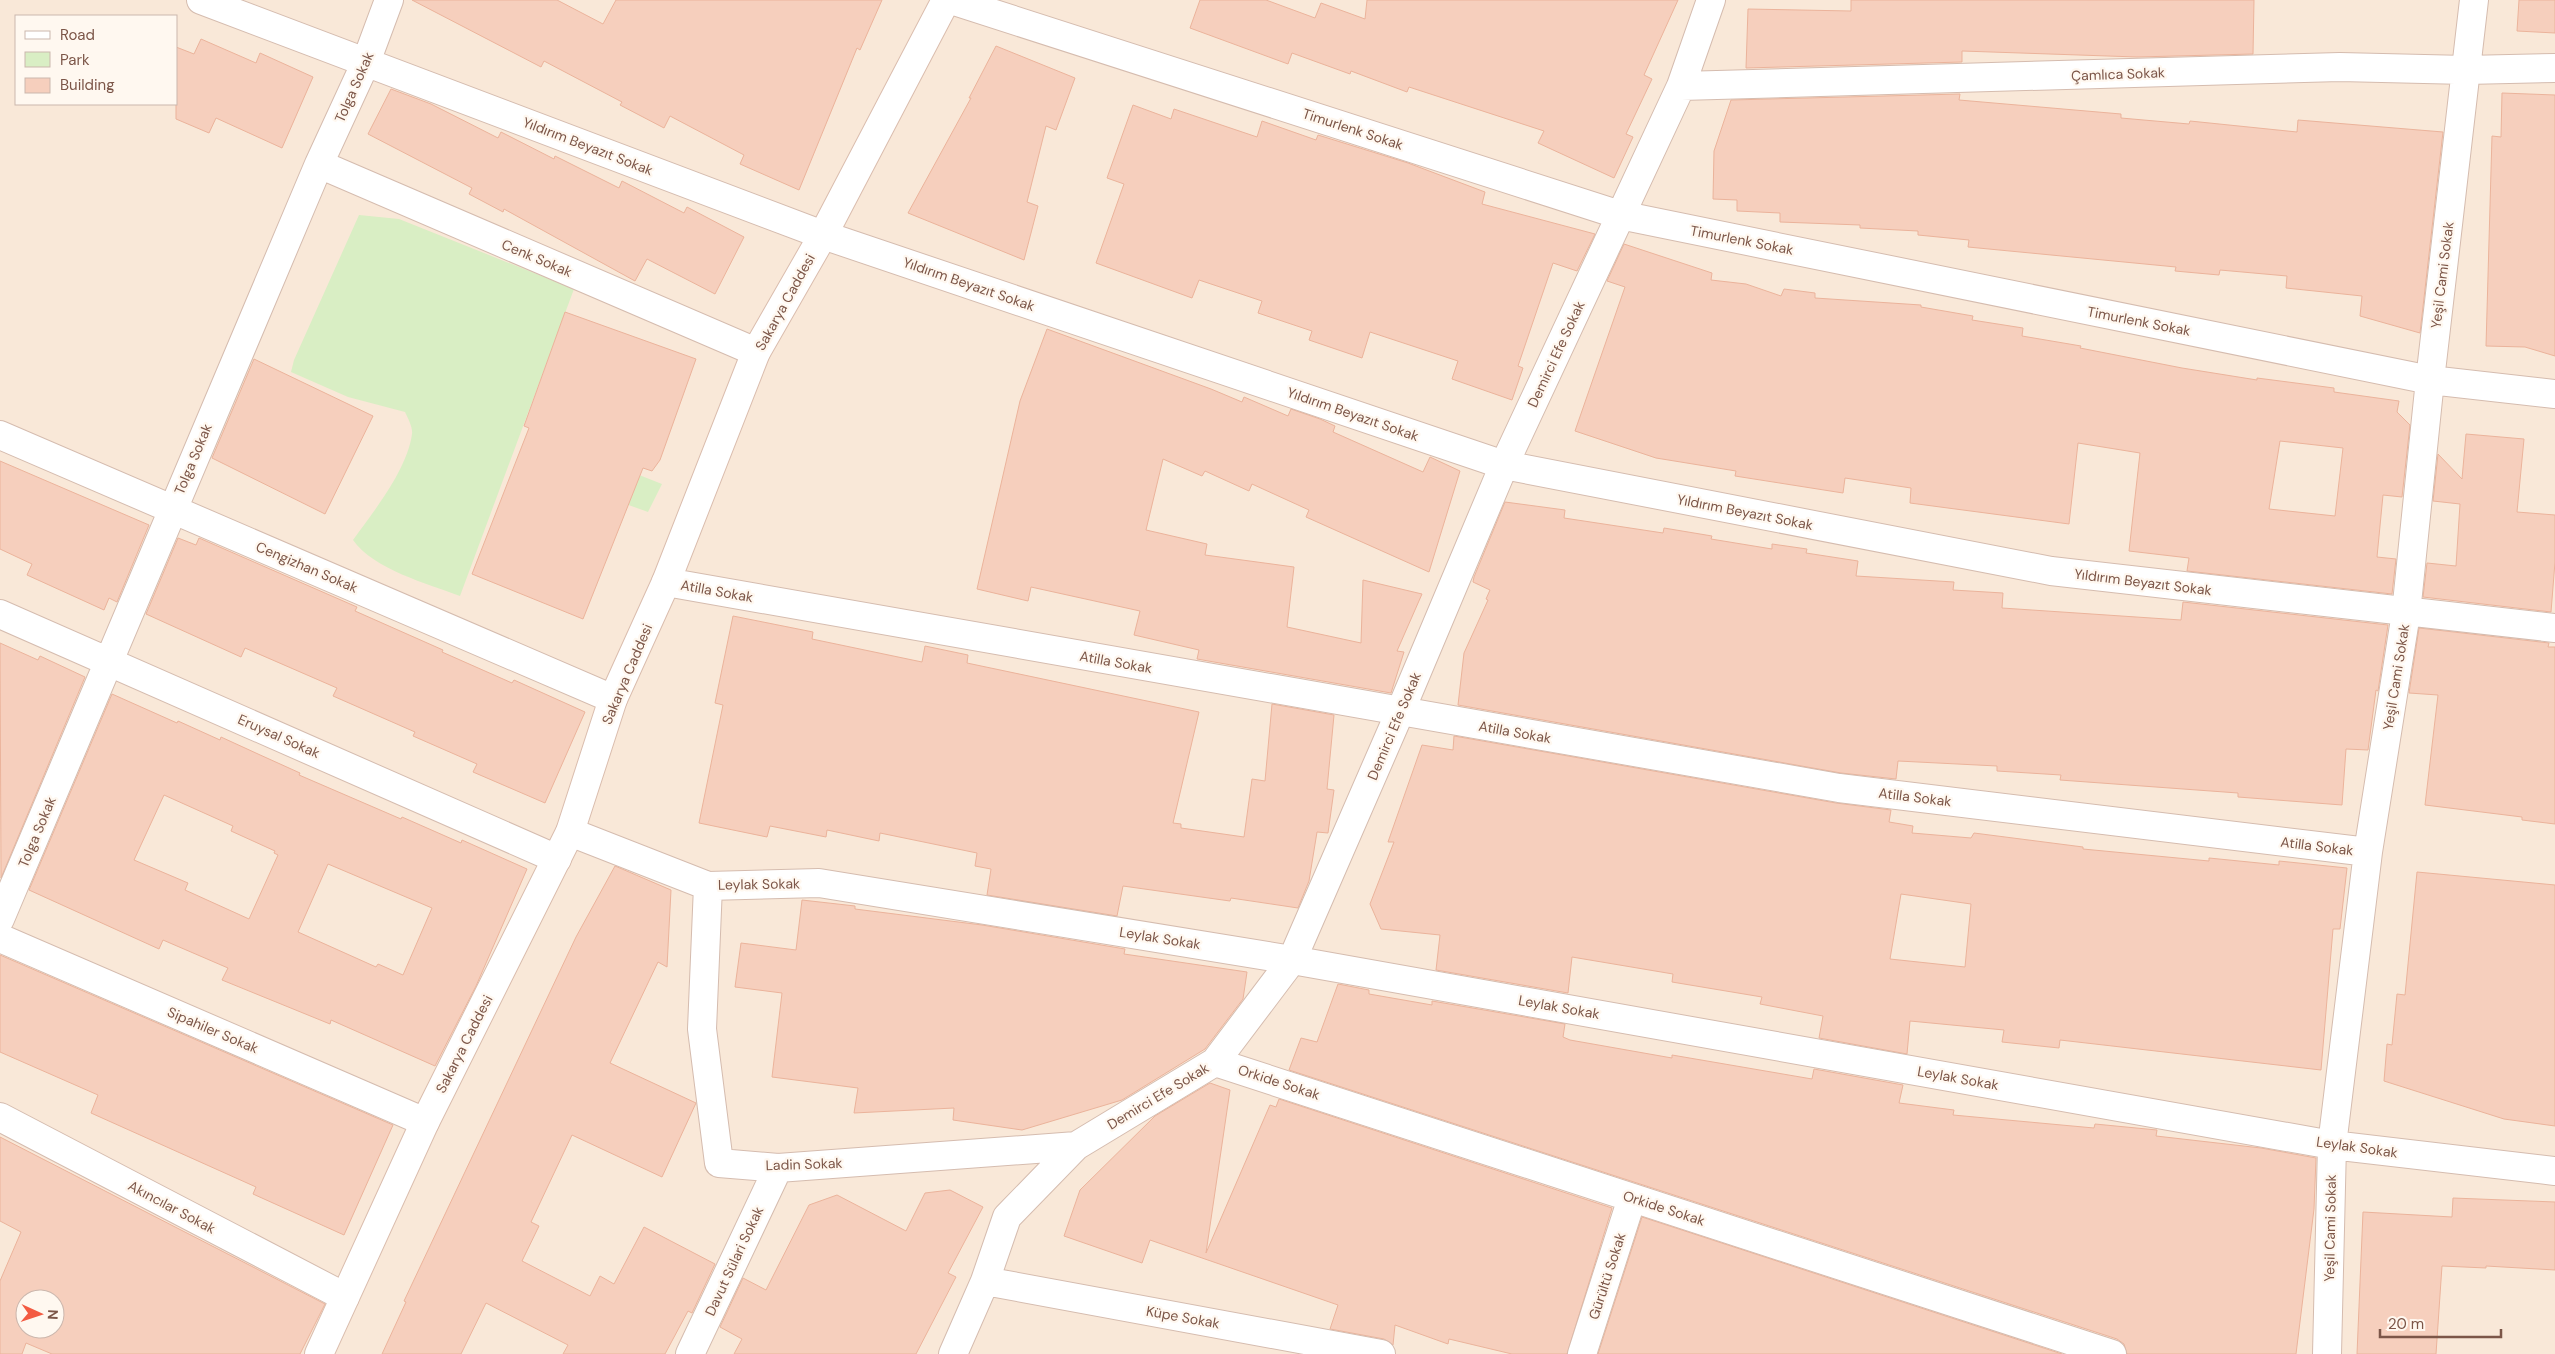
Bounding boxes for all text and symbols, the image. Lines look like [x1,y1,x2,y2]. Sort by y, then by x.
legend [15,15,178,105]
text: Road [60,25,95,45]
street label: Tolga Sokak [330,49,378,125]
text: Park [60,50,90,70]
street label: Çamlıca Sokak [2071,63,2165,85]
text: Building [60,75,115,95]
street label: Timurlenk Sokak [1300,104,1406,154]
street label: Yıldırım Beyazıt Sokak [520,113,656,179]
street label: Timurlenk Sokak [1689,221,1795,259]
street label: Yeşil Cami Sokak [2427,221,2457,329]
street label: Cenk Sokak [499,235,575,281]
street label: Sakarya Caddesi [751,251,819,353]
street label: Yıldırım Beyazıt Sokak [901,253,1037,315]
street label: Demirci Efe Sokak [1523,298,1589,410]
street label: Timurlenk Sokak [2086,302,2192,340]
street label: Yıldırım Beyazıt Sokak [1285,383,1421,445]
street label: Tolga Sokak [170,421,216,497]
street label: Yıldırım Beyazıt Sokak [1675,490,1815,534]
street label: Cengizhan Sokak [253,537,361,597]
street label: Yıldırım Beyazıt Sokak [2073,565,2213,599]
street label: Atilla Sokak [679,576,755,606]
street label: Sakarya Caddesi [598,621,656,727]
street label: Yeşil Cami Sokak [2379,623,2413,731]
street label: Atilla Sokak [1078,647,1154,677]
street label: Demirci Efe Sokak [1363,669,1425,783]
street label: Eruysal Sokak [235,710,323,762]
street label: Atilla Sokak [1477,717,1553,747]
street label: Atilla Sokak [1878,784,1952,810]
street label: Tolga Sokak [14,794,60,870]
street label: Atilla Sokak [2280,833,2354,859]
street label: Leylak Sokak [718,874,800,894]
street label: Leylak Sokak [1118,923,1202,953]
street label: Leylak Sokak [1517,991,1601,1023]
street label: Sakarya Caddesi [432,992,496,1096]
street label: Sipahiler Sokak [165,1003,261,1057]
street label: Demirci Efe Sokak [1104,1059,1212,1133]
street label: Orkide Sokak [1236,1060,1322,1104]
street label: Leylak Sokak [1916,1062,2000,1094]
street label: Leylak Sokak [2315,1132,2399,1162]
street label: Ladin Sokak [765,1154,843,1174]
street label: Yeşil Cami Sokak [2320,1174,2340,1282]
street label: Akıncılar Sokak [125,1176,219,1238]
street label: Orkide Sokak [1621,1186,1707,1230]
street label: Davut Sülari Sokak [701,1203,767,1319]
street label: Gürültü Sokak [1584,1230,1630,1322]
north arrow [15,1289,65,1339]
street label: Küpe Sokak [1145,1302,1221,1332]
scale bar [2380,1306,2501,1338]
text: N [44,1309,62,1320]
text: 20 m [2388,1314,2424,1334]

